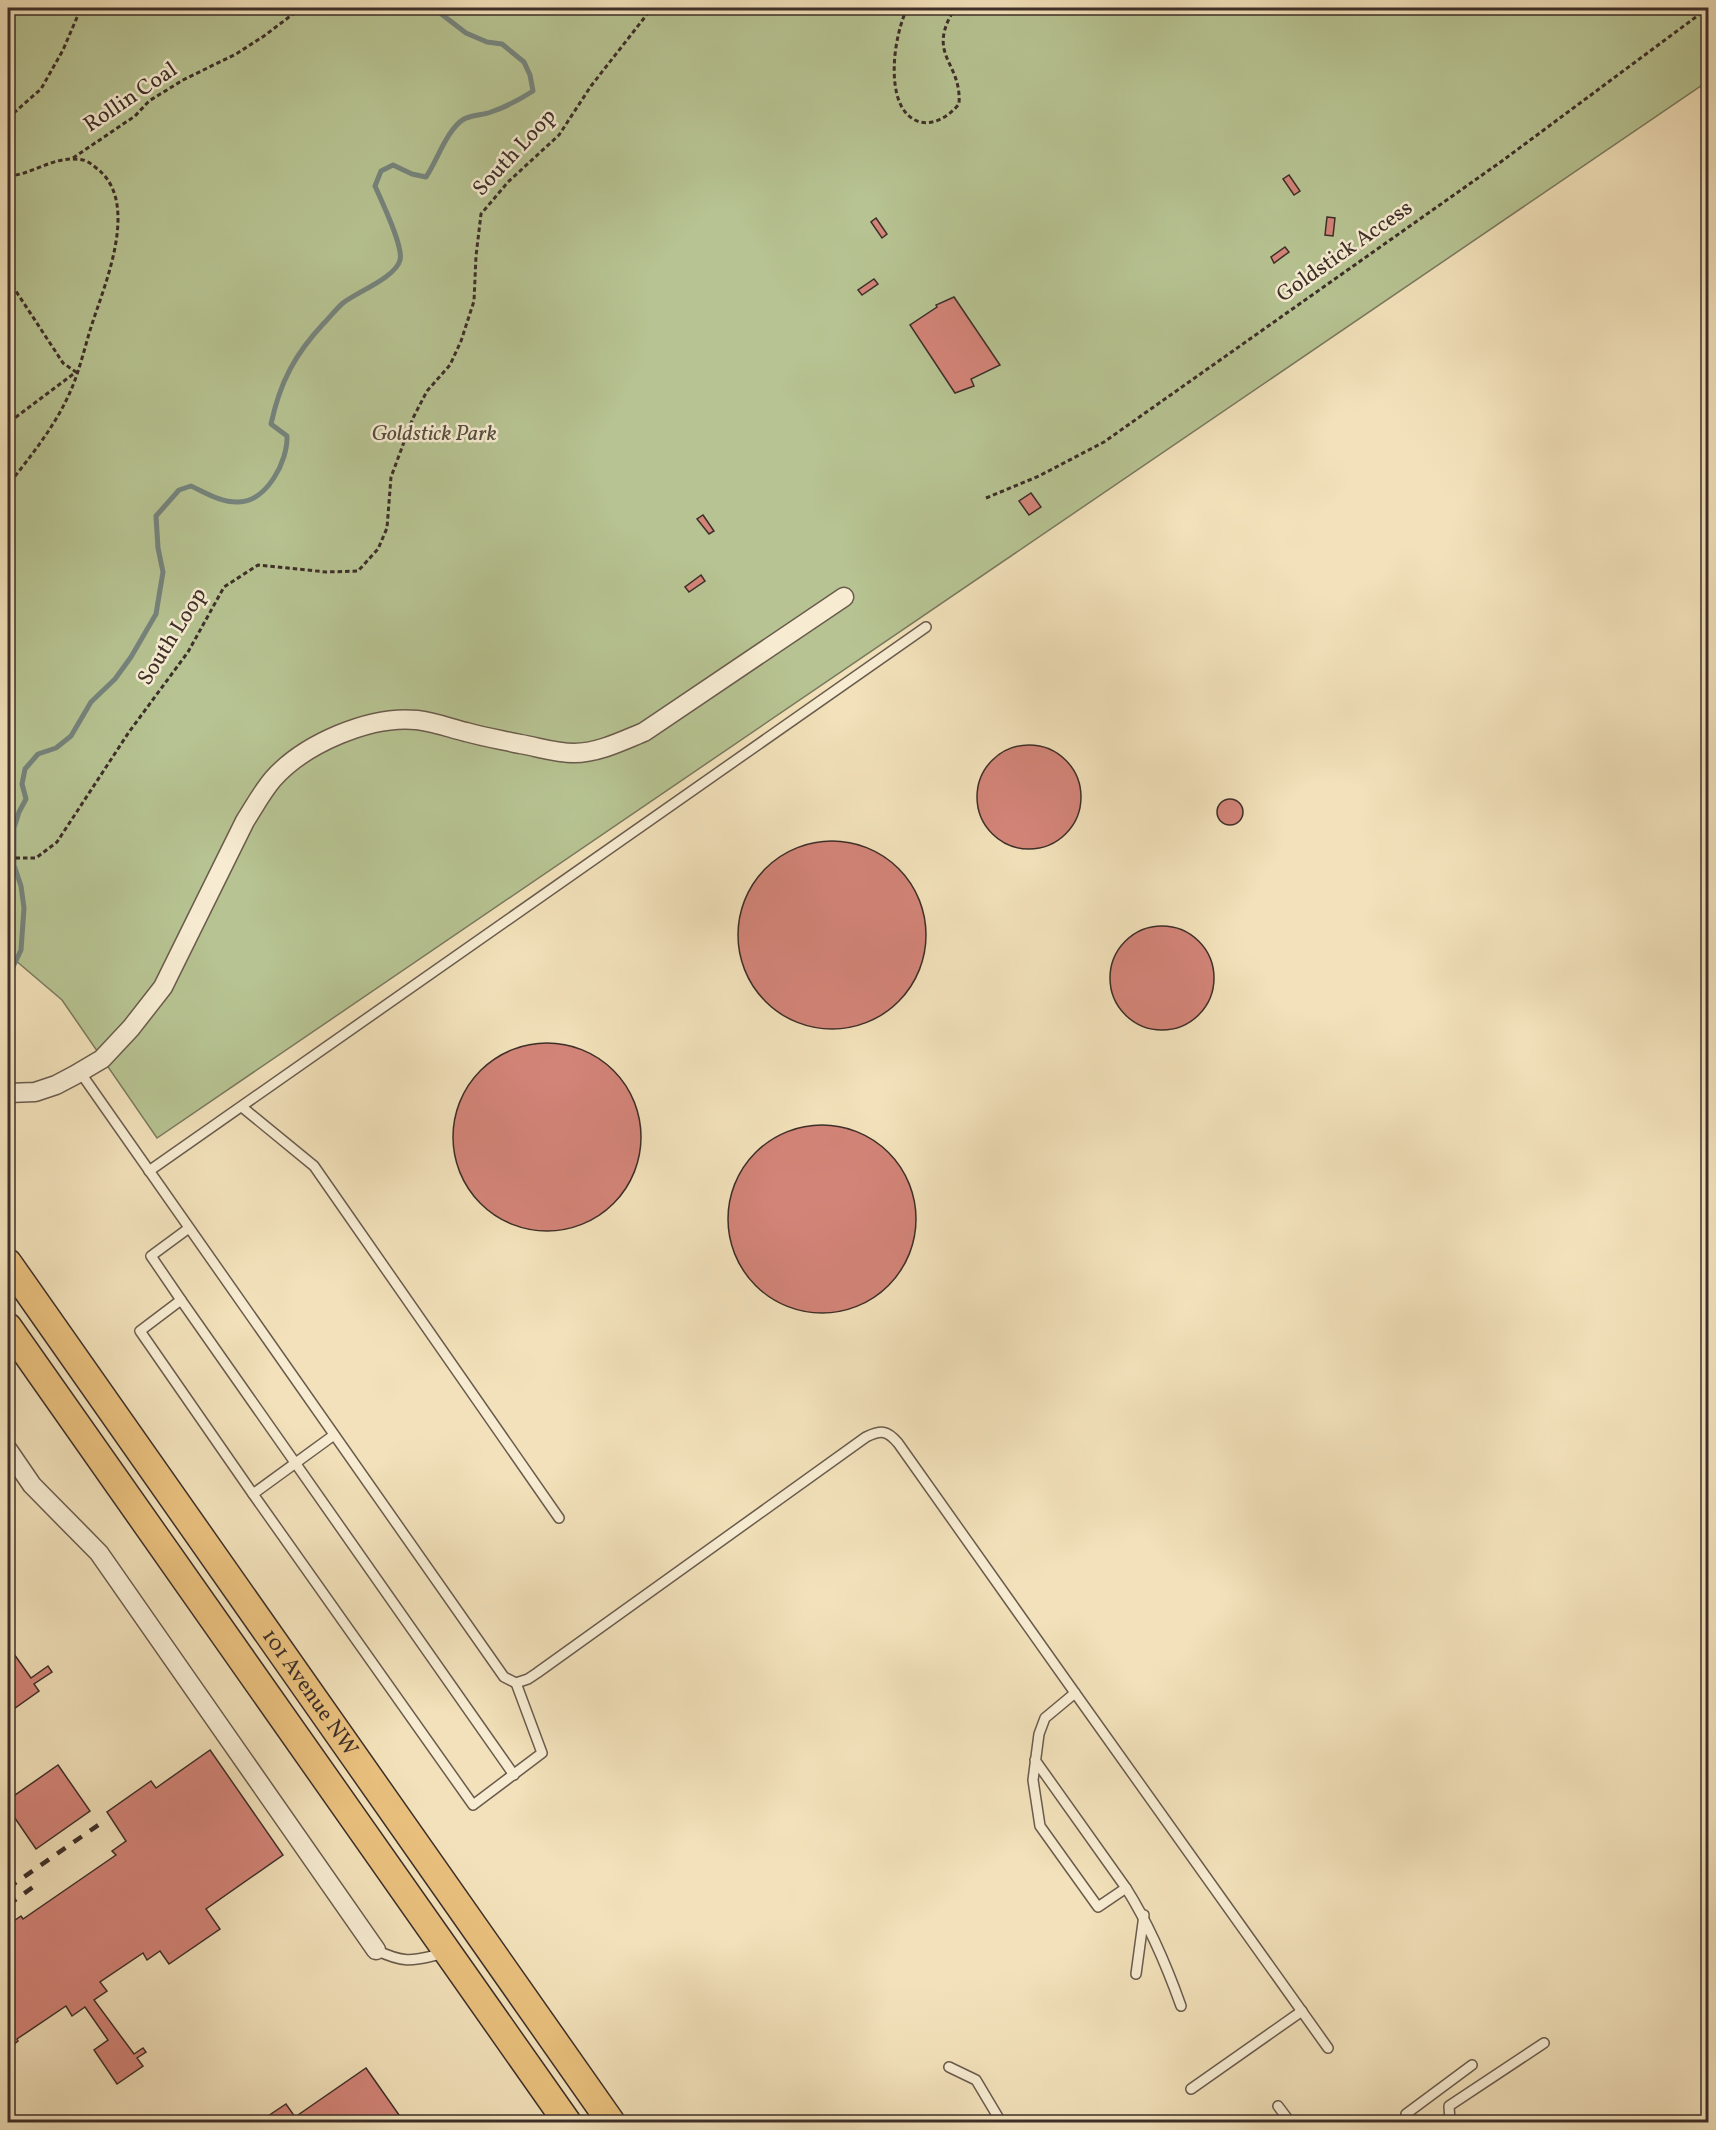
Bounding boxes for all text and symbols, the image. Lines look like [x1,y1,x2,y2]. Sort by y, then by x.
street label: Rollin Coal [78,55,184,141]
street label: South Loop [466,102,564,204]
street label: Goldstick Access [1271,193,1419,311]
park label: Goldstick Park [371,419,497,450]
street label: South Loop [131,582,215,692]
street label: 101 Avenue NW [254,1623,365,1763]

